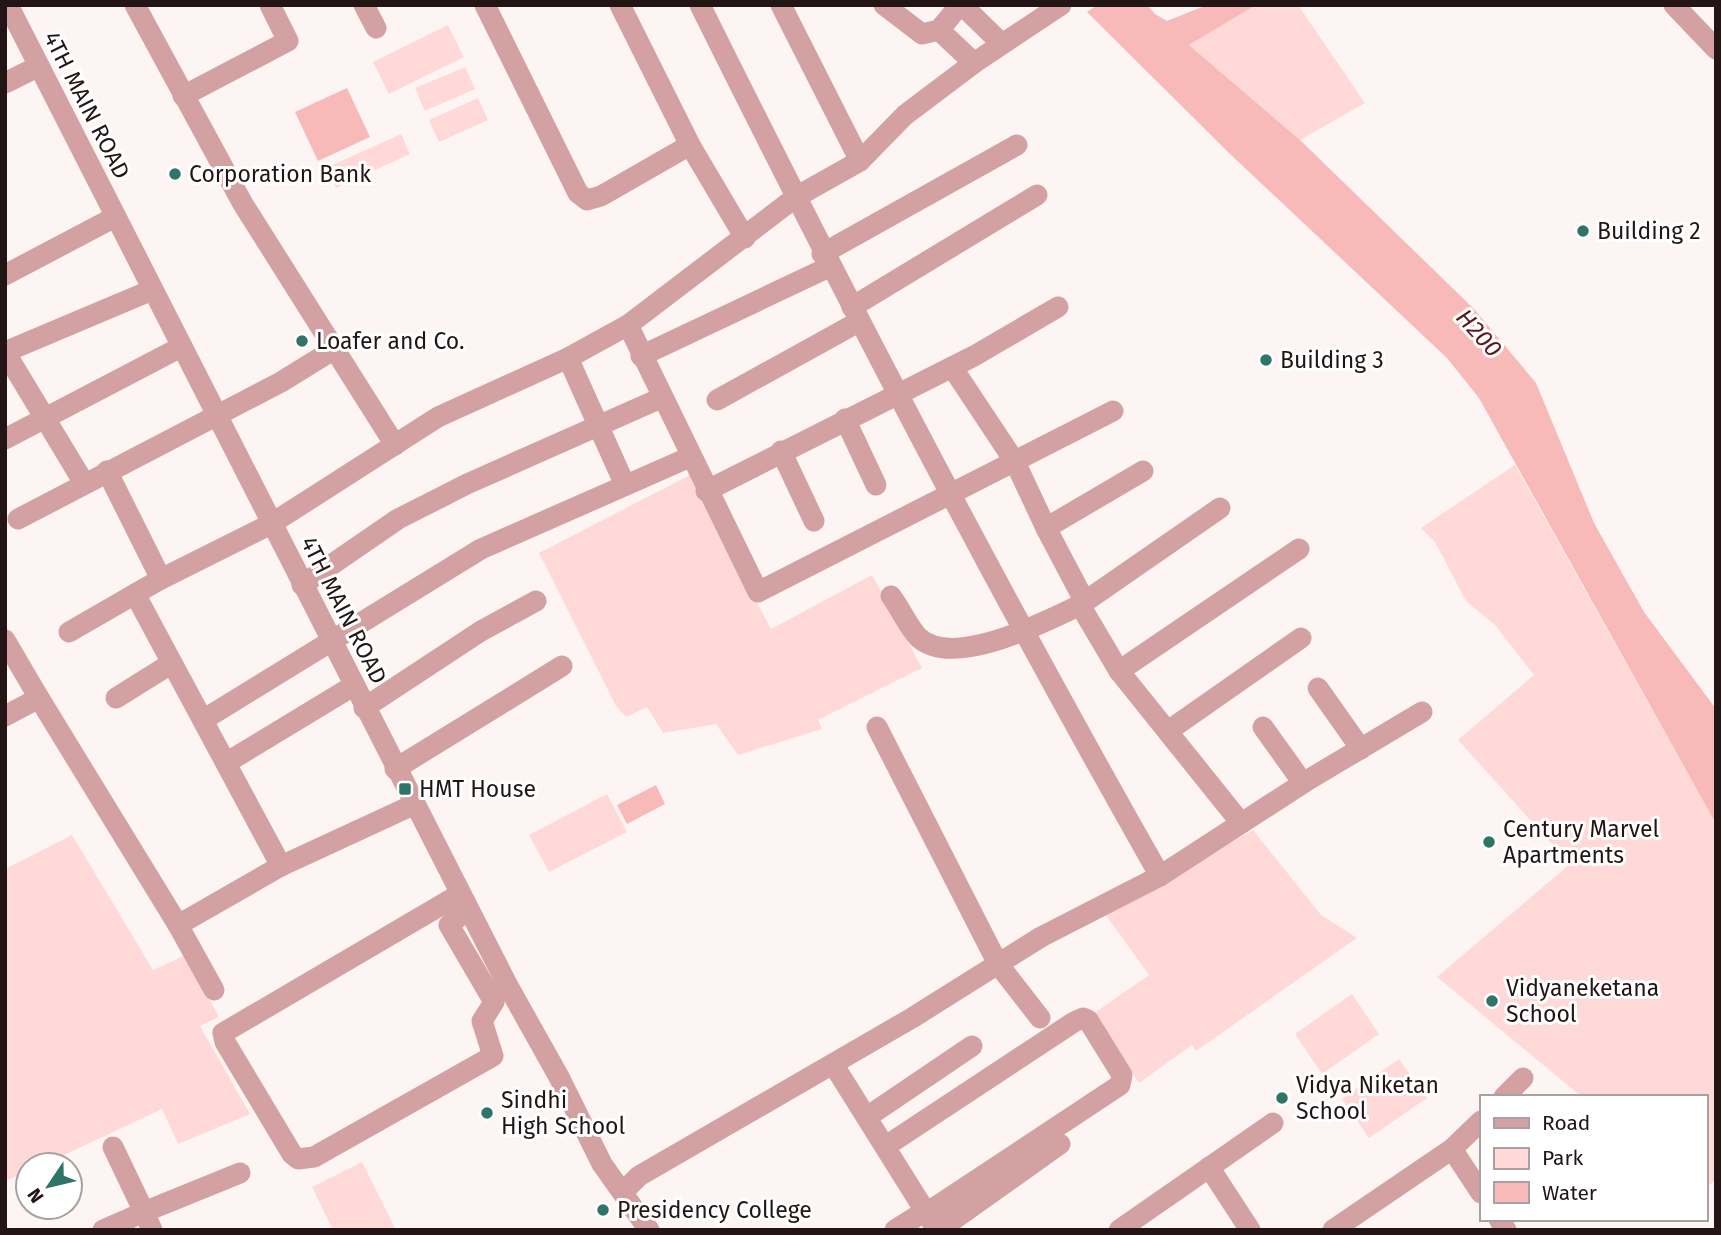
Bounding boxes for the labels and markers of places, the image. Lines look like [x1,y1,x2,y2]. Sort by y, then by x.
place label: Corporation Bank [189,160,371,188]
marker: Corporation Bank [167,166,183,182]
place label: Building 2 [1597,217,1701,245]
marker: Building 2 [1575,223,1591,239]
place label: Loafer and Co. [316,327,465,355]
marker: Loafer and Co. [294,333,310,349]
place label: Building 3 [1280,346,1384,374]
marker: Building 3 [1258,352,1274,368]
place label: HMT House [419,775,536,803]
marker: HMT House [397,781,413,797]
place label: Century Marvel Apartments [1503,815,1659,869]
marker: Century Marvel Apartments [1481,834,1497,850]
place label: Vidyaneketana School [1506,974,1659,1028]
marker: Vidyaneketana School [1484,993,1500,1009]
place label: Vidya Niketan School [1296,1071,1439,1125]
place label: Sindhi High School [501,1086,626,1140]
marker: Vidya Niketan School [1274,1090,1290,1106]
marker: Sindhi High School [479,1105,495,1121]
place label: Presidency College [617,1196,812,1224]
marker: Presidency College [595,1202,611,1218]

